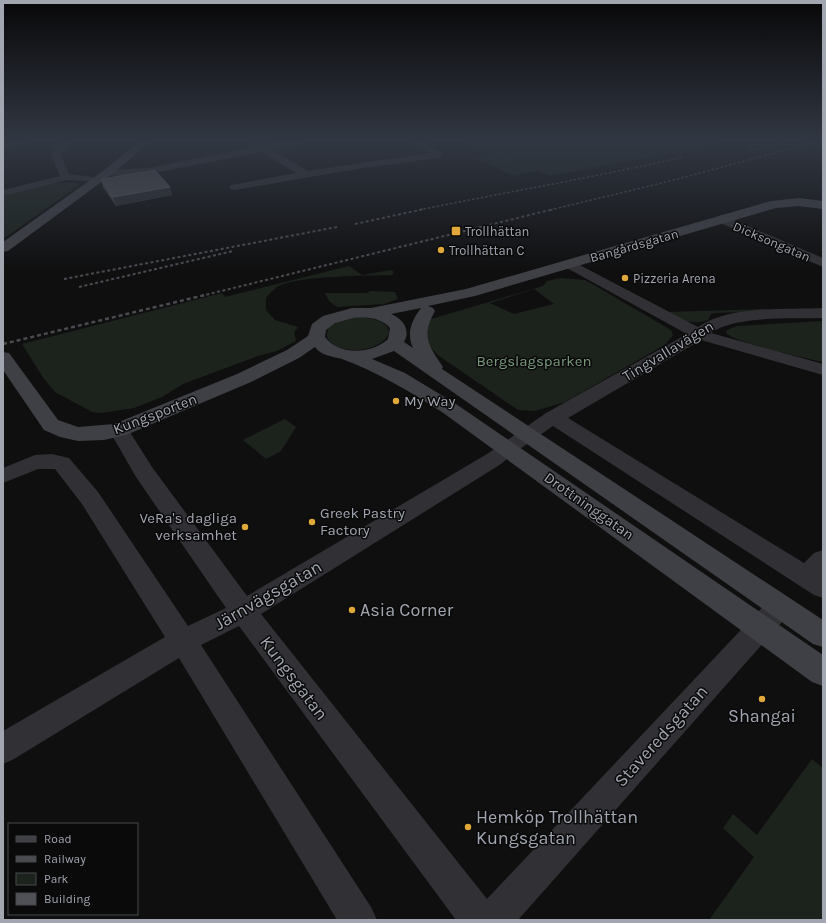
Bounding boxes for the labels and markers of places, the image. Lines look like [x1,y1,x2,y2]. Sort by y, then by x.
place label: Trollhättan [465,224,529,239]
marker: Trollhättan [450,225,462,237]
place label: Trollhättan C [449,243,525,258]
marker: Trollhättan C [436,245,446,255]
place label: Pizzeria Arena [633,271,716,286]
marker: Pizzeria Arena [620,273,630,283]
place label: My Way [404,392,455,410]
marker: My Way [391,396,401,406]
place label: Greek Pastry Factory [320,504,405,539]
place label: VeRa's dagliga verksamhet [139,509,237,544]
marker: Greek Pastry Factory [307,517,317,527]
marker: VeRa's dagliga verksamhet [240,522,250,532]
place label: Asia Corner [360,599,454,621]
marker: Asia Corner [347,605,357,615]
marker: Shangai [757,694,767,704]
place label: Shangai [728,705,796,727]
place label: Hemköp Trollhättan Kungsgatan [476,806,638,849]
marker: Hemköp Trollhättan Kungsgatan [463,822,473,832]

